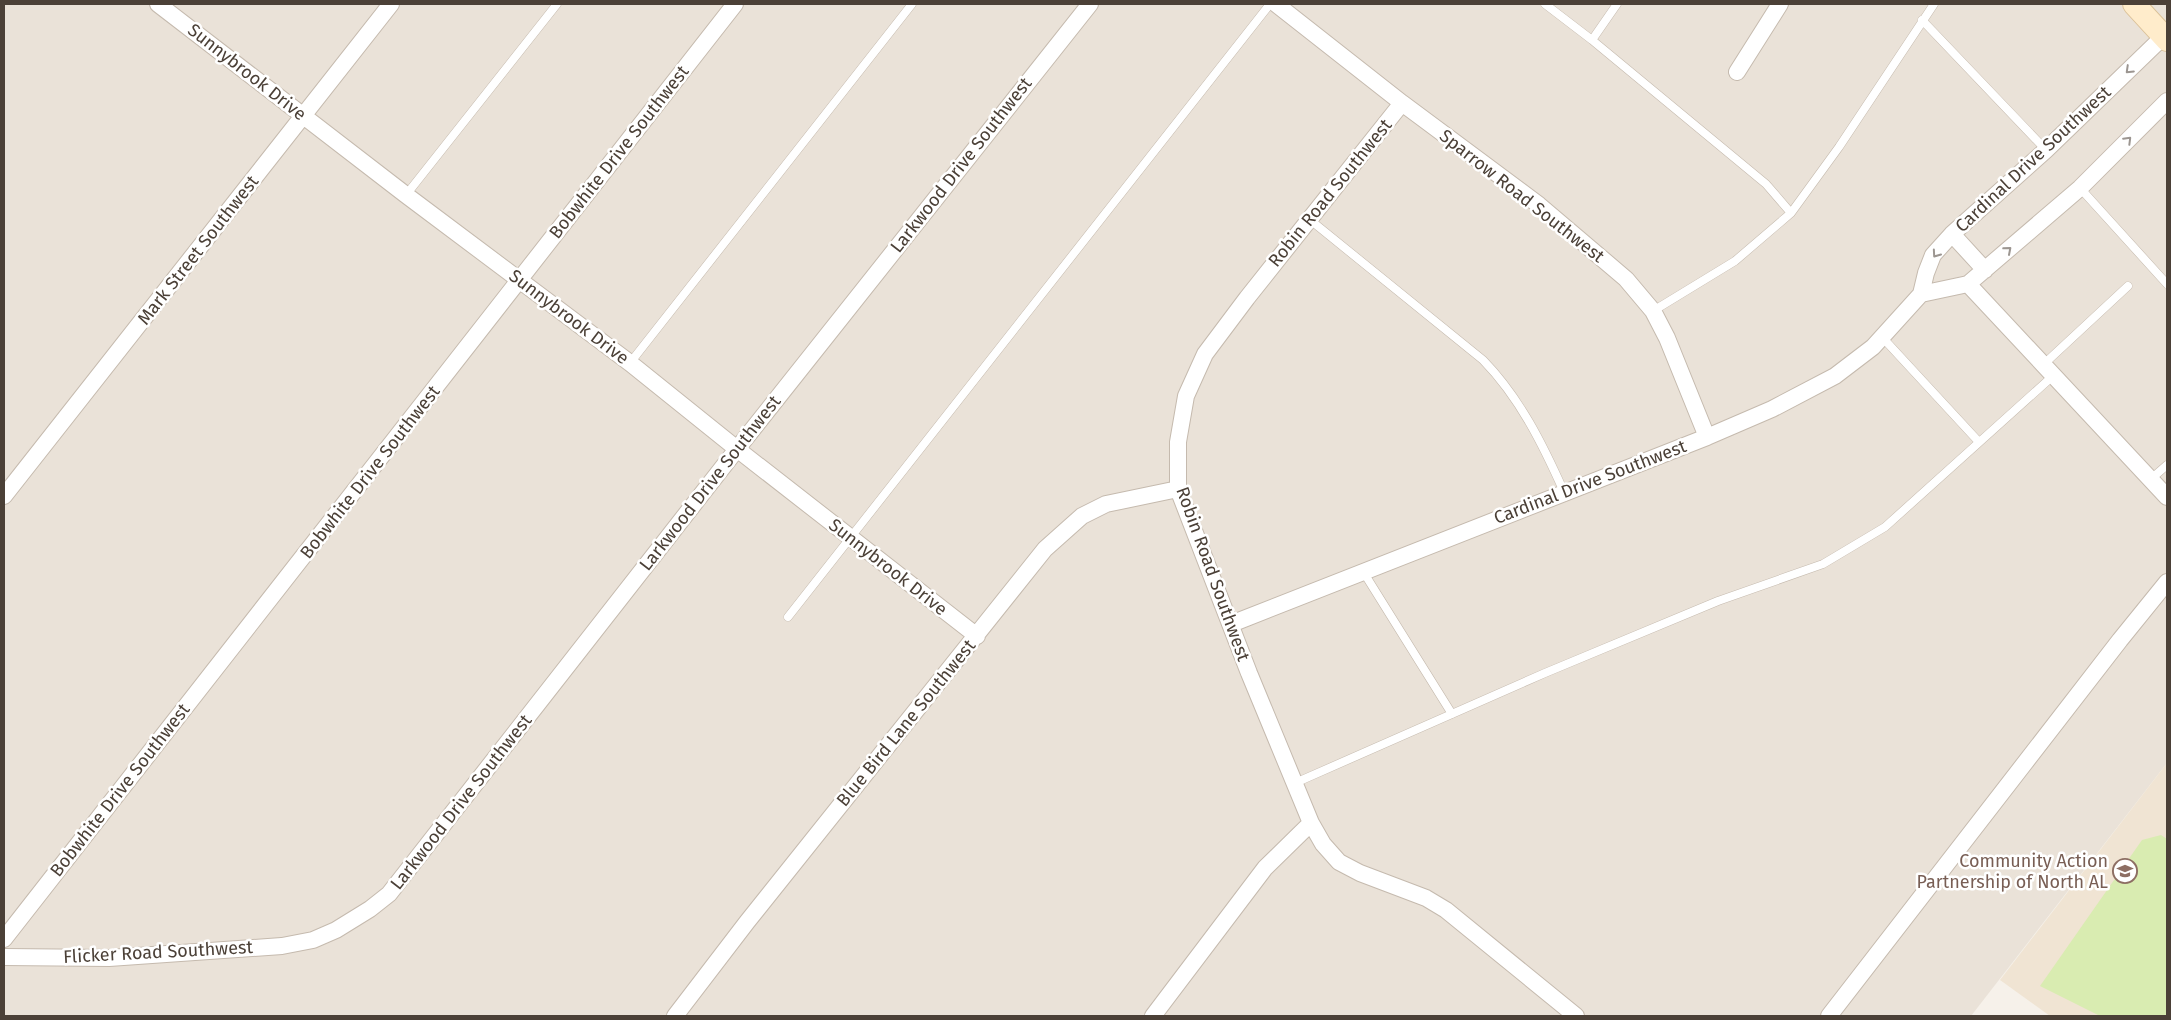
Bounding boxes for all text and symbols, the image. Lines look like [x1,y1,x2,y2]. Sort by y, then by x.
street label: Sunnybrook Drive [183,19,311,125]
street label: Bobwhite Drive Southwest [544,61,694,243]
one-way arrow [2126,64,2135,73]
street label: Larkwood Drive Southwest [886,72,1037,257]
street label: Cardinal Drive Southwest [1951,81,2116,237]
street label: Robin Road Southwest [1264,114,1397,271]
street label: Sparrow Road Southwest [1435,125,1609,268]
one-way arrow [2122,137,2131,146]
street label: Mark Street Southwest [133,170,264,329]
one-way arrow [2003,246,2012,255]
one-way arrow [1933,248,1942,258]
street label: Sunnybrook Drive [505,265,633,369]
street label: Bobwhite Drive Southwest [295,381,445,563]
street label: Larkwood Drive Southwest [635,390,786,575]
street label: Cardinal Drive Southwest [1491,435,1690,529]
street label: Robin Road Southwest [1171,484,1255,665]
street label: Sunnybrook Drive [824,514,952,620]
street label: Blue Bird Lane Southwest [832,635,980,811]
street label: Bobwhite Drive Southwest [45,699,195,881]
street label: Larkwood Drive Southwest [386,709,537,894]
place label: Community Action Partnership of North AL [1917,850,2108,893]
school or university icon: Community Action Partnership of North AL [2112,858,2138,884]
street label: Flicker Road Southwest [63,936,254,968]

